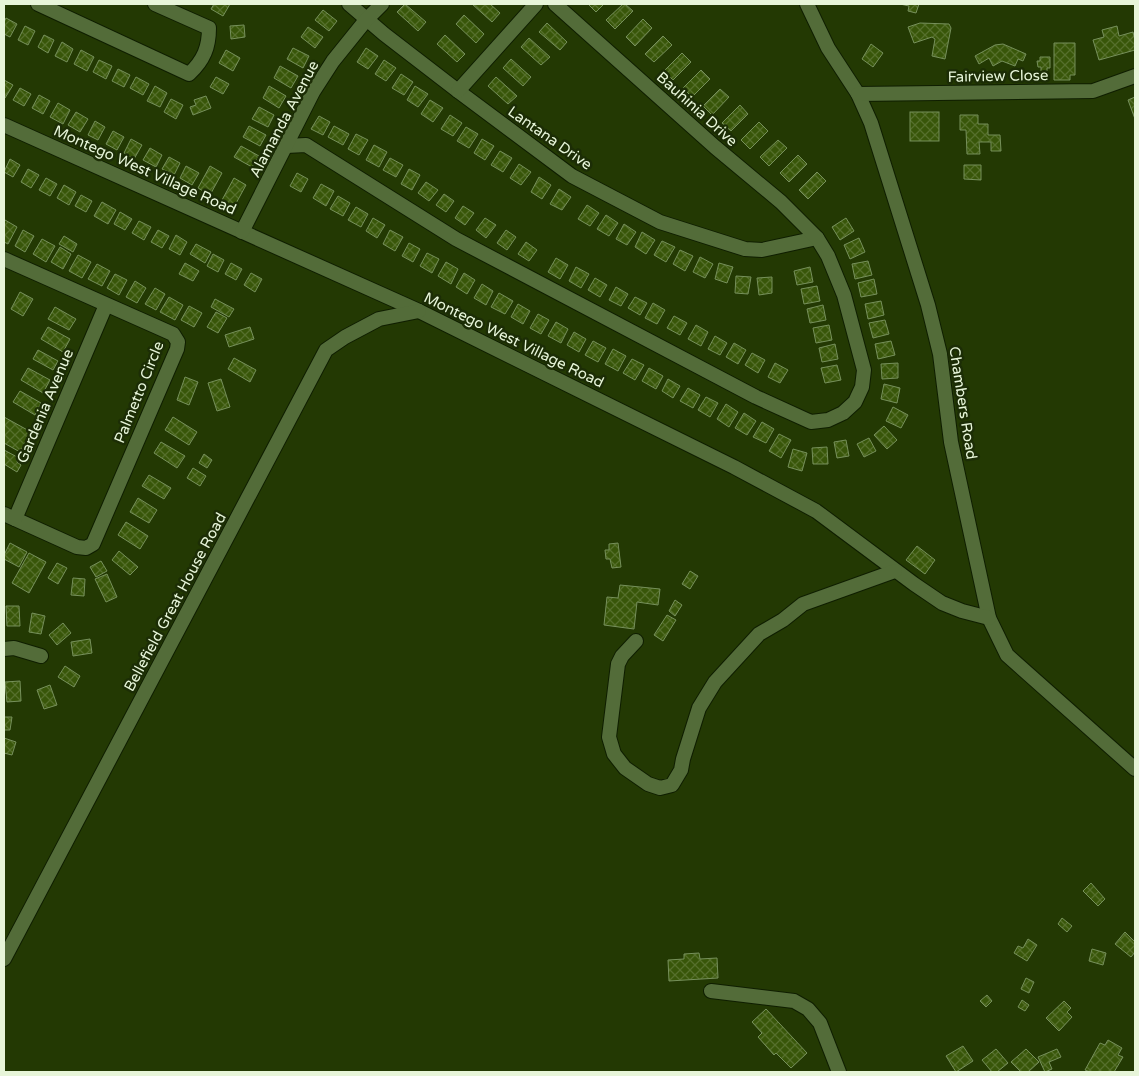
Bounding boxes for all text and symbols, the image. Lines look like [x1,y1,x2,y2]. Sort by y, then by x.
street label: Alamanda Avenue [246,57,322,181]
street label: Fairview Close [947,66,1049,86]
street label: Bauhinia Drive [653,68,741,150]
street label: Lantana Drive [504,102,596,174]
street label: Montego West Village Road [51,121,239,219]
street label: Montego West Village Road [421,288,607,392]
street label: Palmetto Circle [110,338,168,446]
street label: Chambers Road [945,345,981,461]
street label: Gardenia Avenue [13,346,77,466]
street label: Bellefield Great House Road [120,510,230,694]

